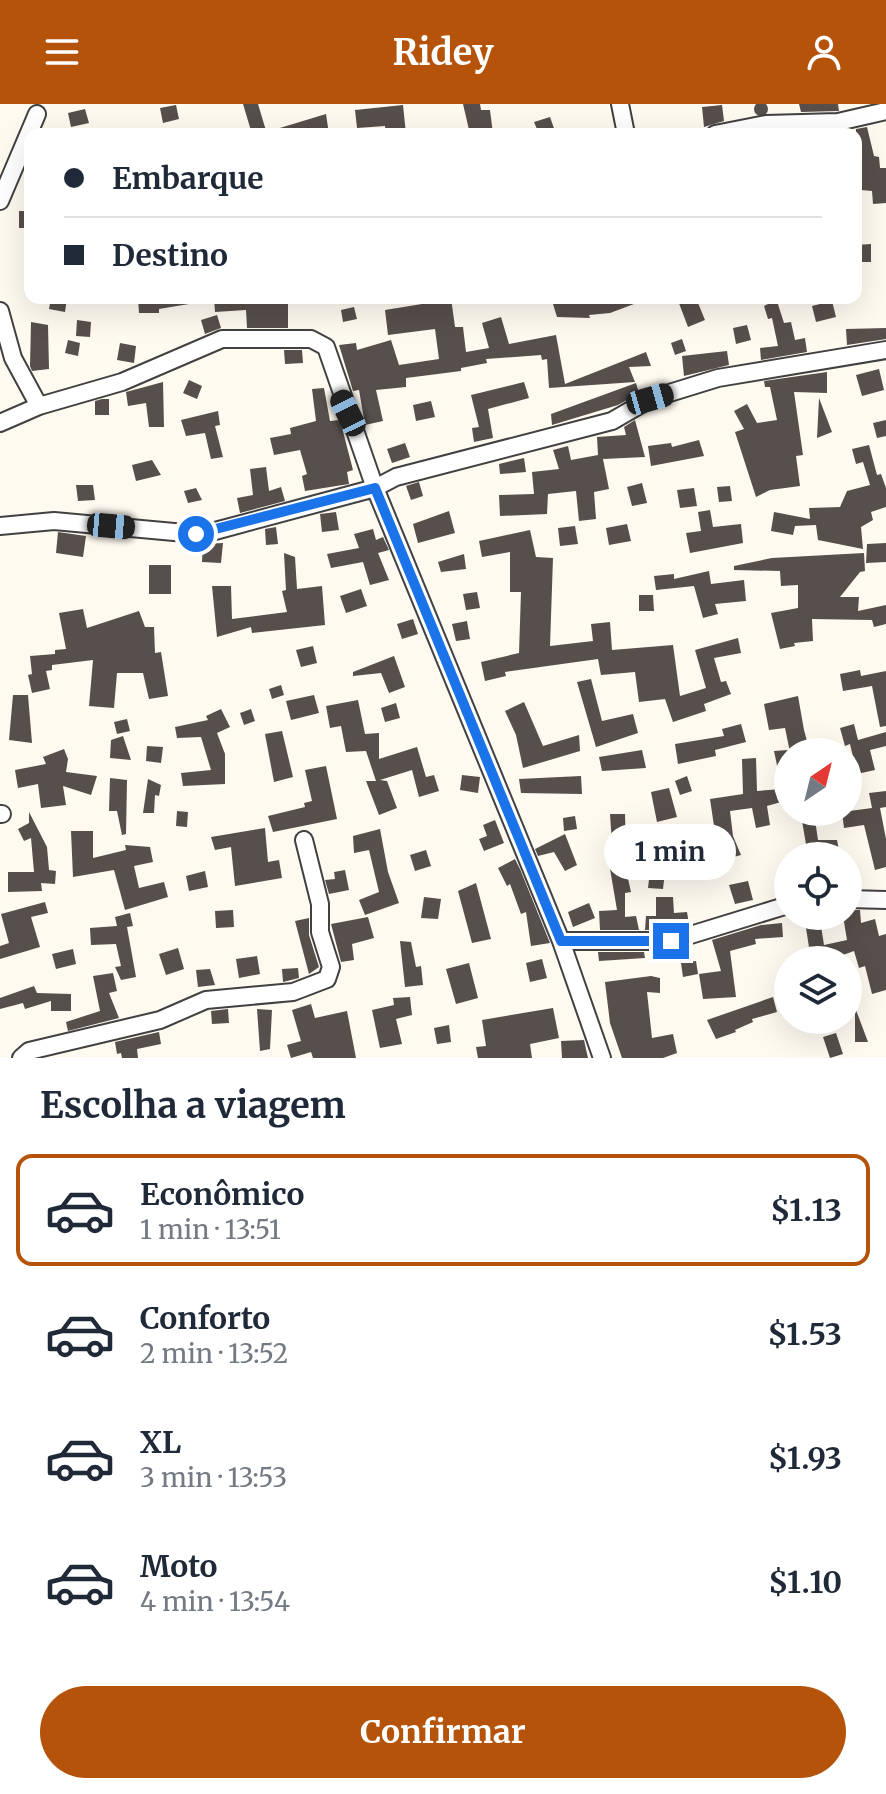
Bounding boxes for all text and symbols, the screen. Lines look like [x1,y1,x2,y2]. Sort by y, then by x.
icon: menu [40,30,84,74]
text: Ridey [392,30,494,75]
icon: person [802,30,846,74]
text: Embarque [112,159,264,197]
text: Destino [112,236,228,274]
car [624,381,676,417]
car [327,386,369,440]
car [86,512,136,540]
route start [178,516,214,552]
north arrow [774,738,862,826]
map controls [774,738,862,1034]
callout: 1 min [605,825,737,881]
text: 1 min [635,835,705,868]
button: locate [774,842,862,930]
route end [653,923,689,959]
button: layers [774,946,862,1034]
text: Escolha a viagem [40,1083,346,1128]
icon: car [44,1174,116,1246]
text: Econômico [140,1175,304,1213]
text: $1.13 [770,1191,842,1229]
text: 1 min · 13:51 [140,1213,281,1246]
icon: car [44,1298,116,1370]
text: Conforto [140,1299,270,1337]
text: $1.53 [767,1315,842,1353]
text: 2 min · 13:52 [140,1337,288,1370]
icon: car [44,1422,116,1494]
text: XL [140,1423,181,1461]
text: $1.93 [768,1439,842,1477]
text: 3 min · 13:53 [140,1461,287,1494]
icon: car [44,1546,116,1618]
text: Moto [140,1547,218,1585]
text: $1.10 [768,1563,842,1601]
text: 4 min · 13:54 [140,1585,290,1618]
button: Confirmar [40,1686,846,1778]

